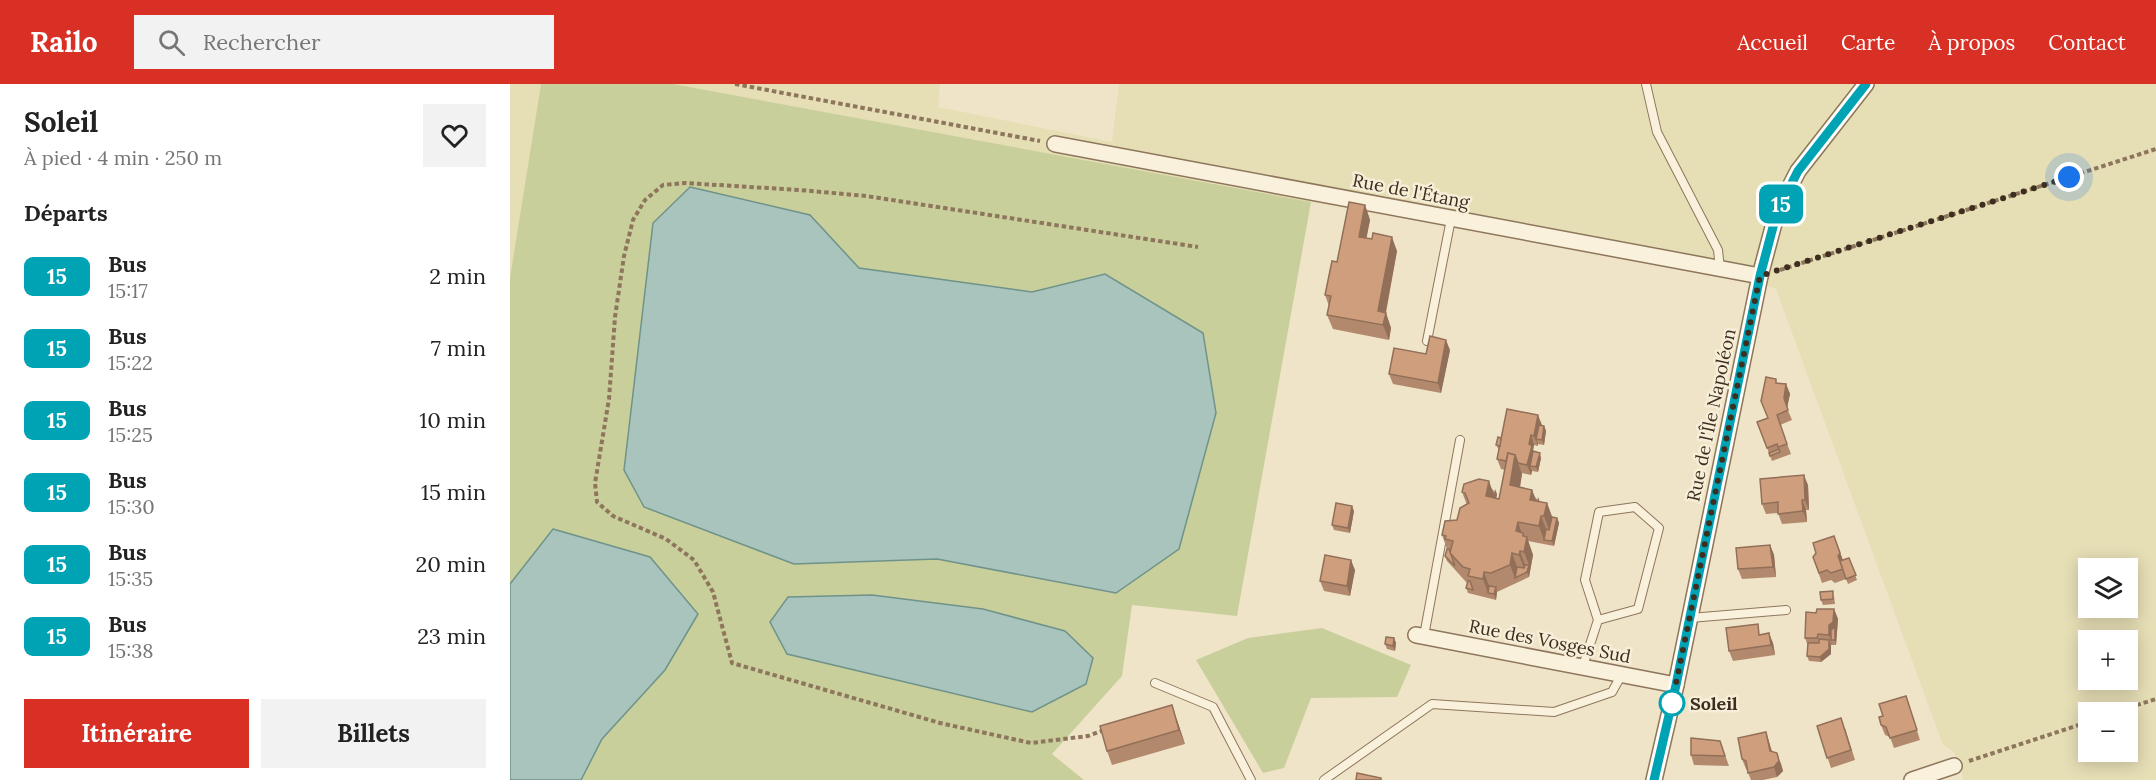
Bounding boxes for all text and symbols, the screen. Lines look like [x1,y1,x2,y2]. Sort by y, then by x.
search box [134,15,554,69]
text: Railo [30,24,98,60]
icon: search [155,26,188,59]
text: Rechercher [203,28,321,56]
text: Accueil [1737,29,1808,56]
text: Carte [1841,29,1895,56]
text: À propos [1928,29,2015,56]
text: Contact [2048,29,2126,56]
text: Soleil [24,104,98,140]
button: heart [423,104,486,167]
text: À pied · 4 min · 250 m [24,145,222,170]
your location [2054,162,2084,192]
street label: Rue de l'Étang [1351,168,1472,214]
line badge: 15 [1754,184,1808,224]
text: 15 [1771,191,1791,218]
text: Départs [24,199,108,227]
text: Bus [108,250,147,278]
text: 2 min [429,262,486,290]
text: 15 [47,263,67,290]
text: 15:17 [108,278,148,303]
text: Bus [108,322,147,350]
street label: Rue de l'Île Napoléon [1681,326,1741,503]
text: 7 min [431,334,486,362]
text: 15 [47,335,67,362]
text: 15:22 [108,350,153,375]
text: Bus [108,394,147,422]
text: 10 min [419,406,486,434]
text: 15 [47,407,67,434]
text: 15:25 [108,422,153,447]
text: Bus [108,466,147,494]
text: 15 min [421,478,486,506]
text: 15 [47,479,67,506]
text: 15:30 [108,494,155,519]
text: Bus [108,538,147,566]
text: 20 min [416,550,486,578]
text: 15 [47,551,67,578]
map controls [2078,558,2138,762]
button: layers [2078,558,2138,618]
text: 15:35 [108,566,153,591]
text: Bus [108,610,147,638]
street label: Rue des Vosges Sud [1467,614,1633,668]
text: 23 min [417,622,486,650]
text: 15 [47,623,67,650]
button: + [2078,630,2138,690]
text: 15:38 [108,638,154,663]
marker: Soleil [1659,690,1685,716]
place label: Soleil [1690,692,1738,715]
button: Itinéraire [24,699,249,768]
button: Billets [261,699,486,768]
button: − [2078,702,2138,762]

